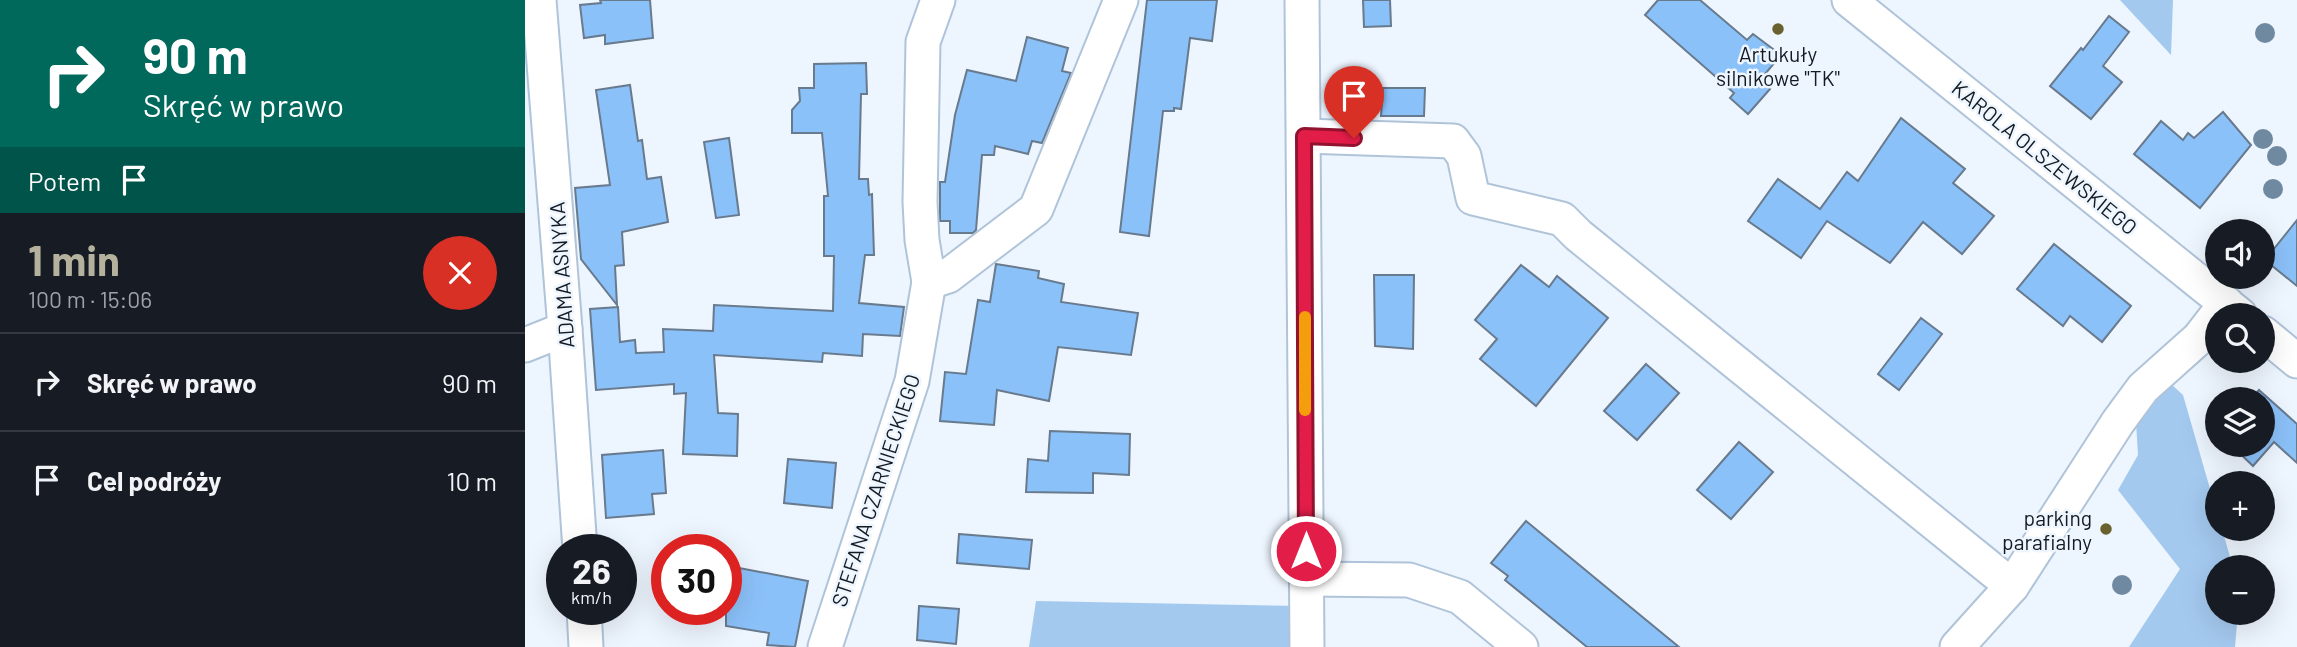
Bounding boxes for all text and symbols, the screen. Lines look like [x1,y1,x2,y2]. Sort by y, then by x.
marker: Artukuły silnikowe "TK" [1770,21,1786,37]
text: 90 m [143,25,248,84]
icon: right [28,28,119,119]
place label: Artukuły silnikowe "TK" [1716,41,1840,90]
pin [1324,66,1384,138]
street label: KAROLA OLSZEWSKIEGO [1947,75,2143,239]
icon: arrive [1335,77,1373,115]
text: Skręć w prawo [143,85,344,123]
icon: arrive [115,161,153,199]
text: Potem [28,165,101,196]
street label: ADAMA ASNYKA [543,201,579,349]
map controls [2205,219,2275,625]
button: sound [2205,219,2275,289]
text: 1 min [28,234,120,284]
button: close [423,236,497,310]
text: 100 m · 15:06 [28,285,152,313]
button: search [2205,303,2275,373]
icon: right [28,363,66,401]
text: Skręć w prawo [87,367,257,398]
text: 90 m [442,367,497,398]
street label: STEFANA CZARNIECKIEGO [826,371,924,609]
button: layers [2205,387,2275,457]
icon: arrive [28,461,66,499]
text: Cel podróży [87,465,221,496]
text: 10 m [447,465,497,496]
button: + [2205,471,2275,541]
place label: parking parafialny [2002,505,2092,554]
position arrow [1269,514,1343,588]
marker: parking parafialny [2098,521,2114,537]
speed limit sign: 30 [651,534,742,625]
text: 26 [572,549,611,591]
button: − [2205,555,2275,625]
text: km/h [571,586,612,608]

